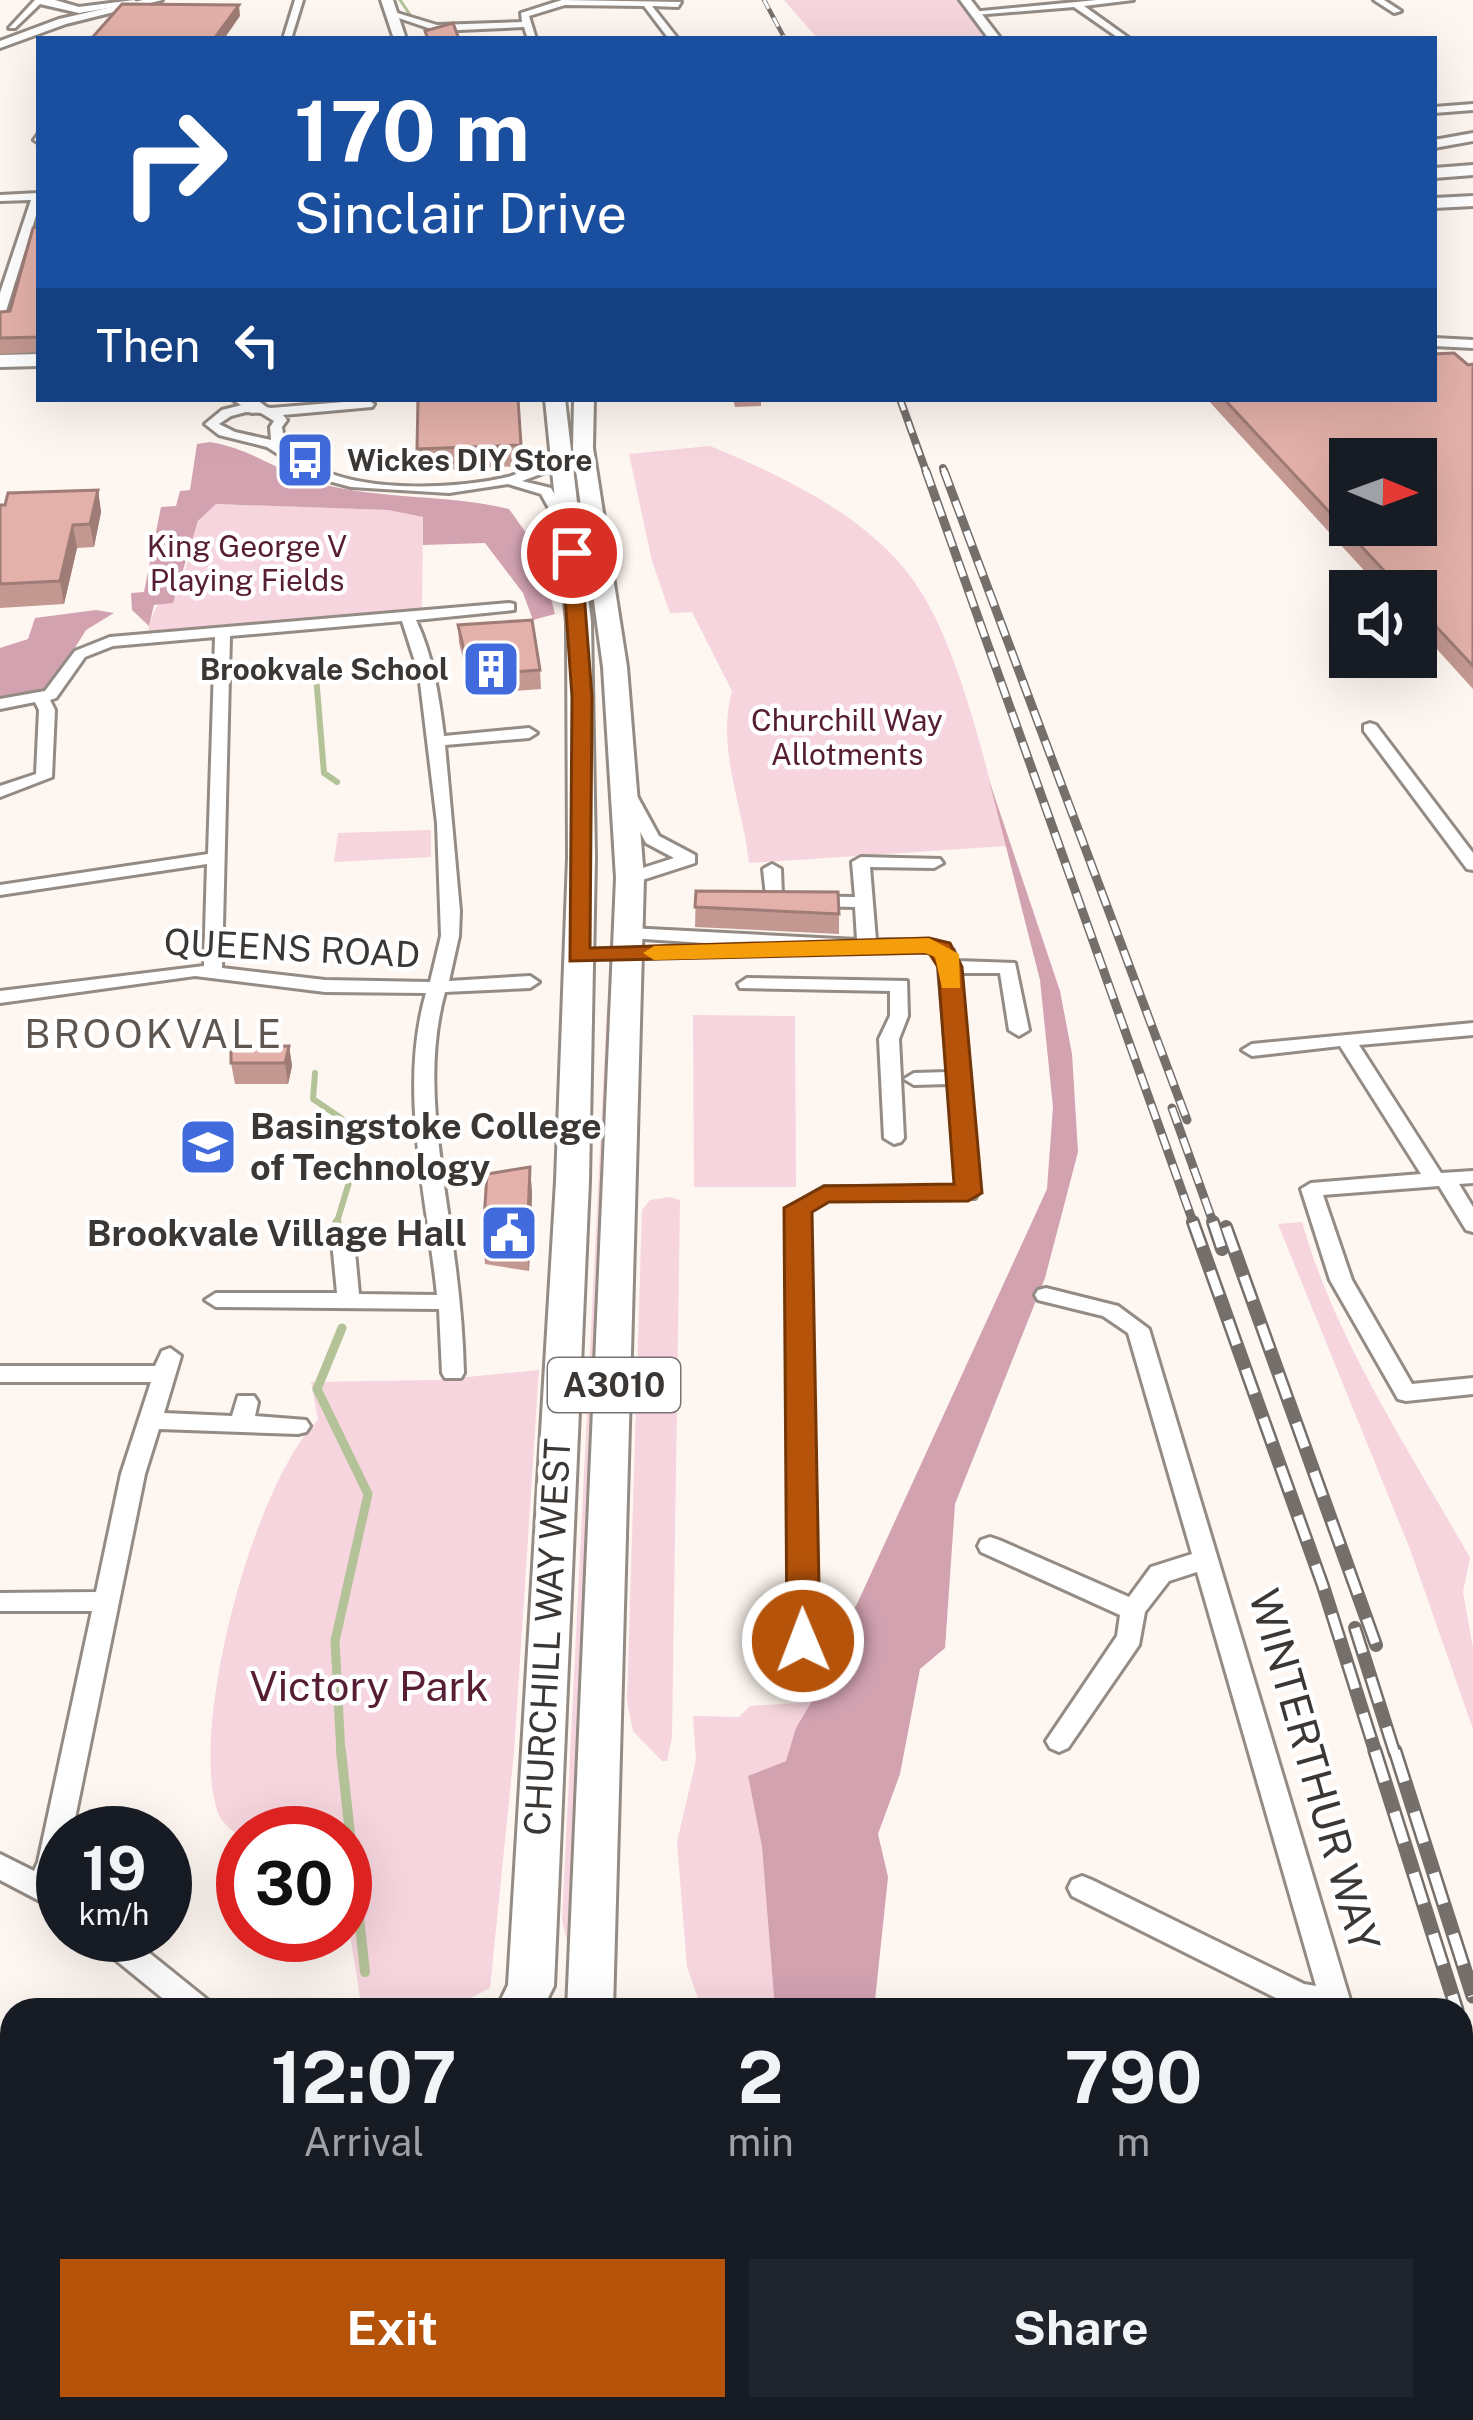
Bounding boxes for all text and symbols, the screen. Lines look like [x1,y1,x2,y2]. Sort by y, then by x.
text: 170 m [294,81,530,180]
icon: right [96,84,252,240]
text: Sinclair Drive [294,182,627,245]
icon: left [224,312,290,378]
text: Then [96,319,200,372]
bus stop icon: Wickes DIY Store [274,429,336,491]
north arrow [1329,438,1437,546]
map controls [1329,438,1437,678]
place label: Wickes DIY Store [347,442,593,478]
pin [521,502,623,604]
icon: arrive [539,520,605,586]
park label: King George V Playing Fields [147,528,347,598]
button: sound [1329,570,1437,678]
building icon: Brookvale School [460,638,522,700]
place label: Brookvale School [200,651,449,687]
park label: Churchill Way Allotments [751,702,943,772]
street label: QUEENS ROAD [163,920,421,976]
district label: BROOKVALE [24,1011,284,1057]
place label: Basingstoke College of Technology [250,1105,602,1188]
school or university icon: Basingstoke College of Technology [177,1116,239,1178]
public building icon: Brookvale Village Hall [478,1202,540,1264]
place label: Brookvale Village Hall [87,1212,467,1254]
road number: A3010 [548,1358,680,1412]
street label: CHURCHILL WAY WEST [516,1437,578,1837]
position arrow [740,1578,866,1704]
street label: WINTERTHUR WAY [1240,1583,1390,1957]
park label: Victory Park [249,1661,489,1710]
speed limit sign: 30 [216,1806,372,1962]
text: 19 [81,1833,147,1904]
text: km/h [79,1896,149,1932]
text: 12:07 [271,2035,457,2119]
text: 2 [738,2035,783,2119]
text: 790 [1064,2035,1202,2119]
text: Arrival [304,2119,424,2165]
text: min [728,2119,794,2165]
text: m [1116,2119,1150,2165]
button: Exit [60,2259,725,2397]
button: Share [749,2259,1413,2397]

